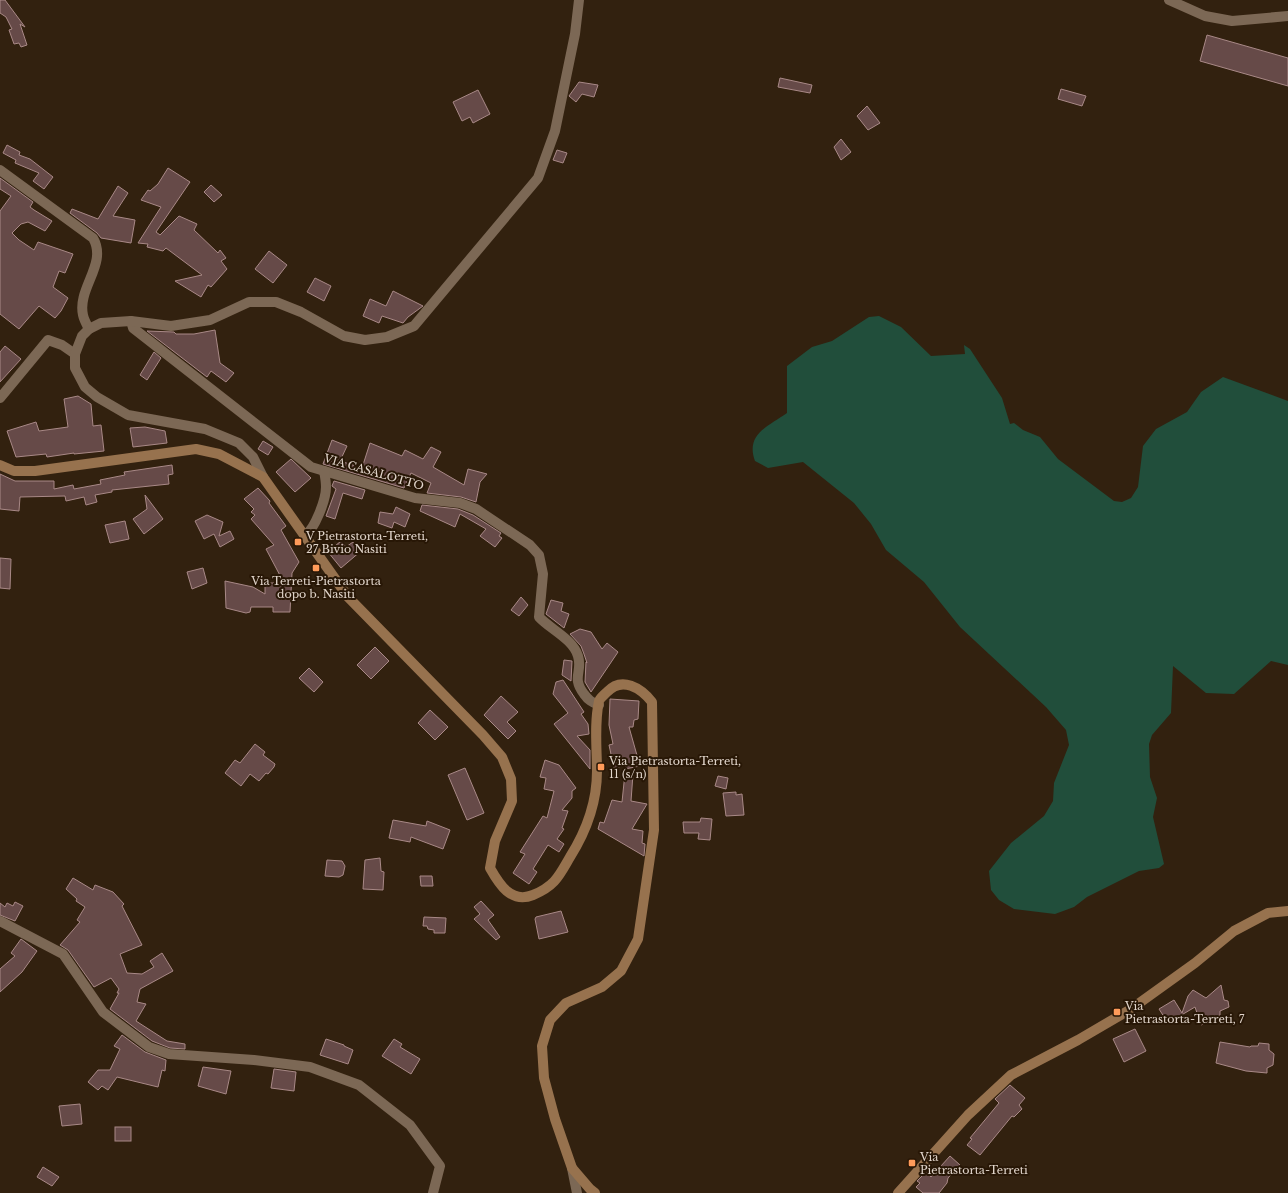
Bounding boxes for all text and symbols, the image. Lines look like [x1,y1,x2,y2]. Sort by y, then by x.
street label: VIA CASALOTTO [321,451,426,493]
place label: V Pietrastorta-Terreti, 27 Bivio Nasiti [305,529,428,556]
marker: V Pietrastorta-Terreti, 27 Bivio Nasiti [293,537,303,547]
marker: Via Terreti-Pietrastorta dopo b. Nasiti [311,563,321,573]
place label: Via Terreti-Pietrastorta dopo b. Nasiti [250,574,382,601]
place label: Via Pietrastorta-Terreti, 11 (s/n) [608,754,741,781]
marker: Via Pietrastorta-Terreti, 11 (s/n) [596,762,606,772]
place label: Via Pietrastorta-Terreti, 7 [1124,999,1245,1026]
marker: Via Pietrastorta-Terreti, 7 [1112,1007,1122,1017]
place label: Via Pietrastorta-Terreti [919,1150,1028,1177]
marker: Via Pietrastorta-Terreti [907,1158,917,1168]

